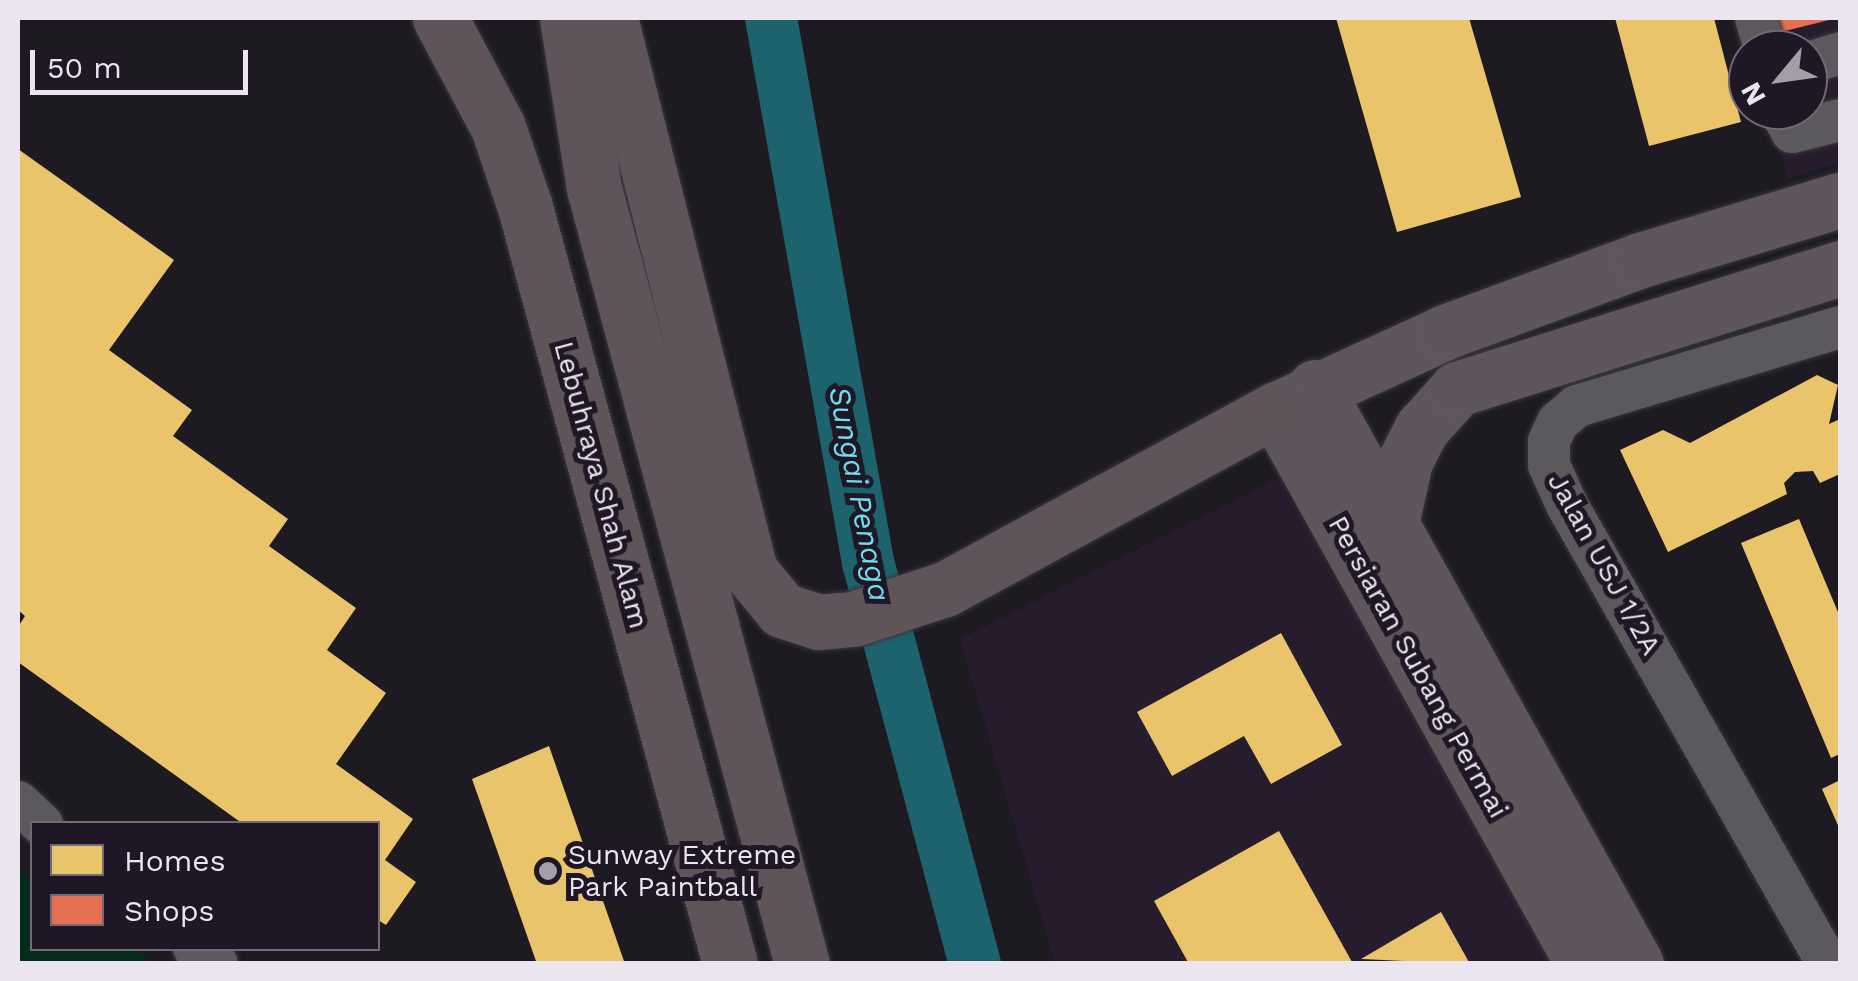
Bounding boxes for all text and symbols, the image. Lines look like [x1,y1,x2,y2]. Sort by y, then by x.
scale bar [35,30,252,92]
north arrow [1728,30,1828,130]
text: 50 m [47,50,122,85]
text: N [1734,77,1773,111]
street label: Lebuhraya Shah Alam [546,337,656,633]
water label: Sungai Penaga [821,384,897,604]
street label: Jalan USJ 1/2A [1540,467,1668,661]
street label: Persiaran Subang Permai [1321,510,1515,824]
legend [30,821,380,951]
place label: Sunway Extreme Park Paintball [568,838,797,904]
text: Homes [124,843,226,878]
marker: Sunway Extreme Park Paintball [537,860,559,882]
text: Shops [124,893,214,928]

